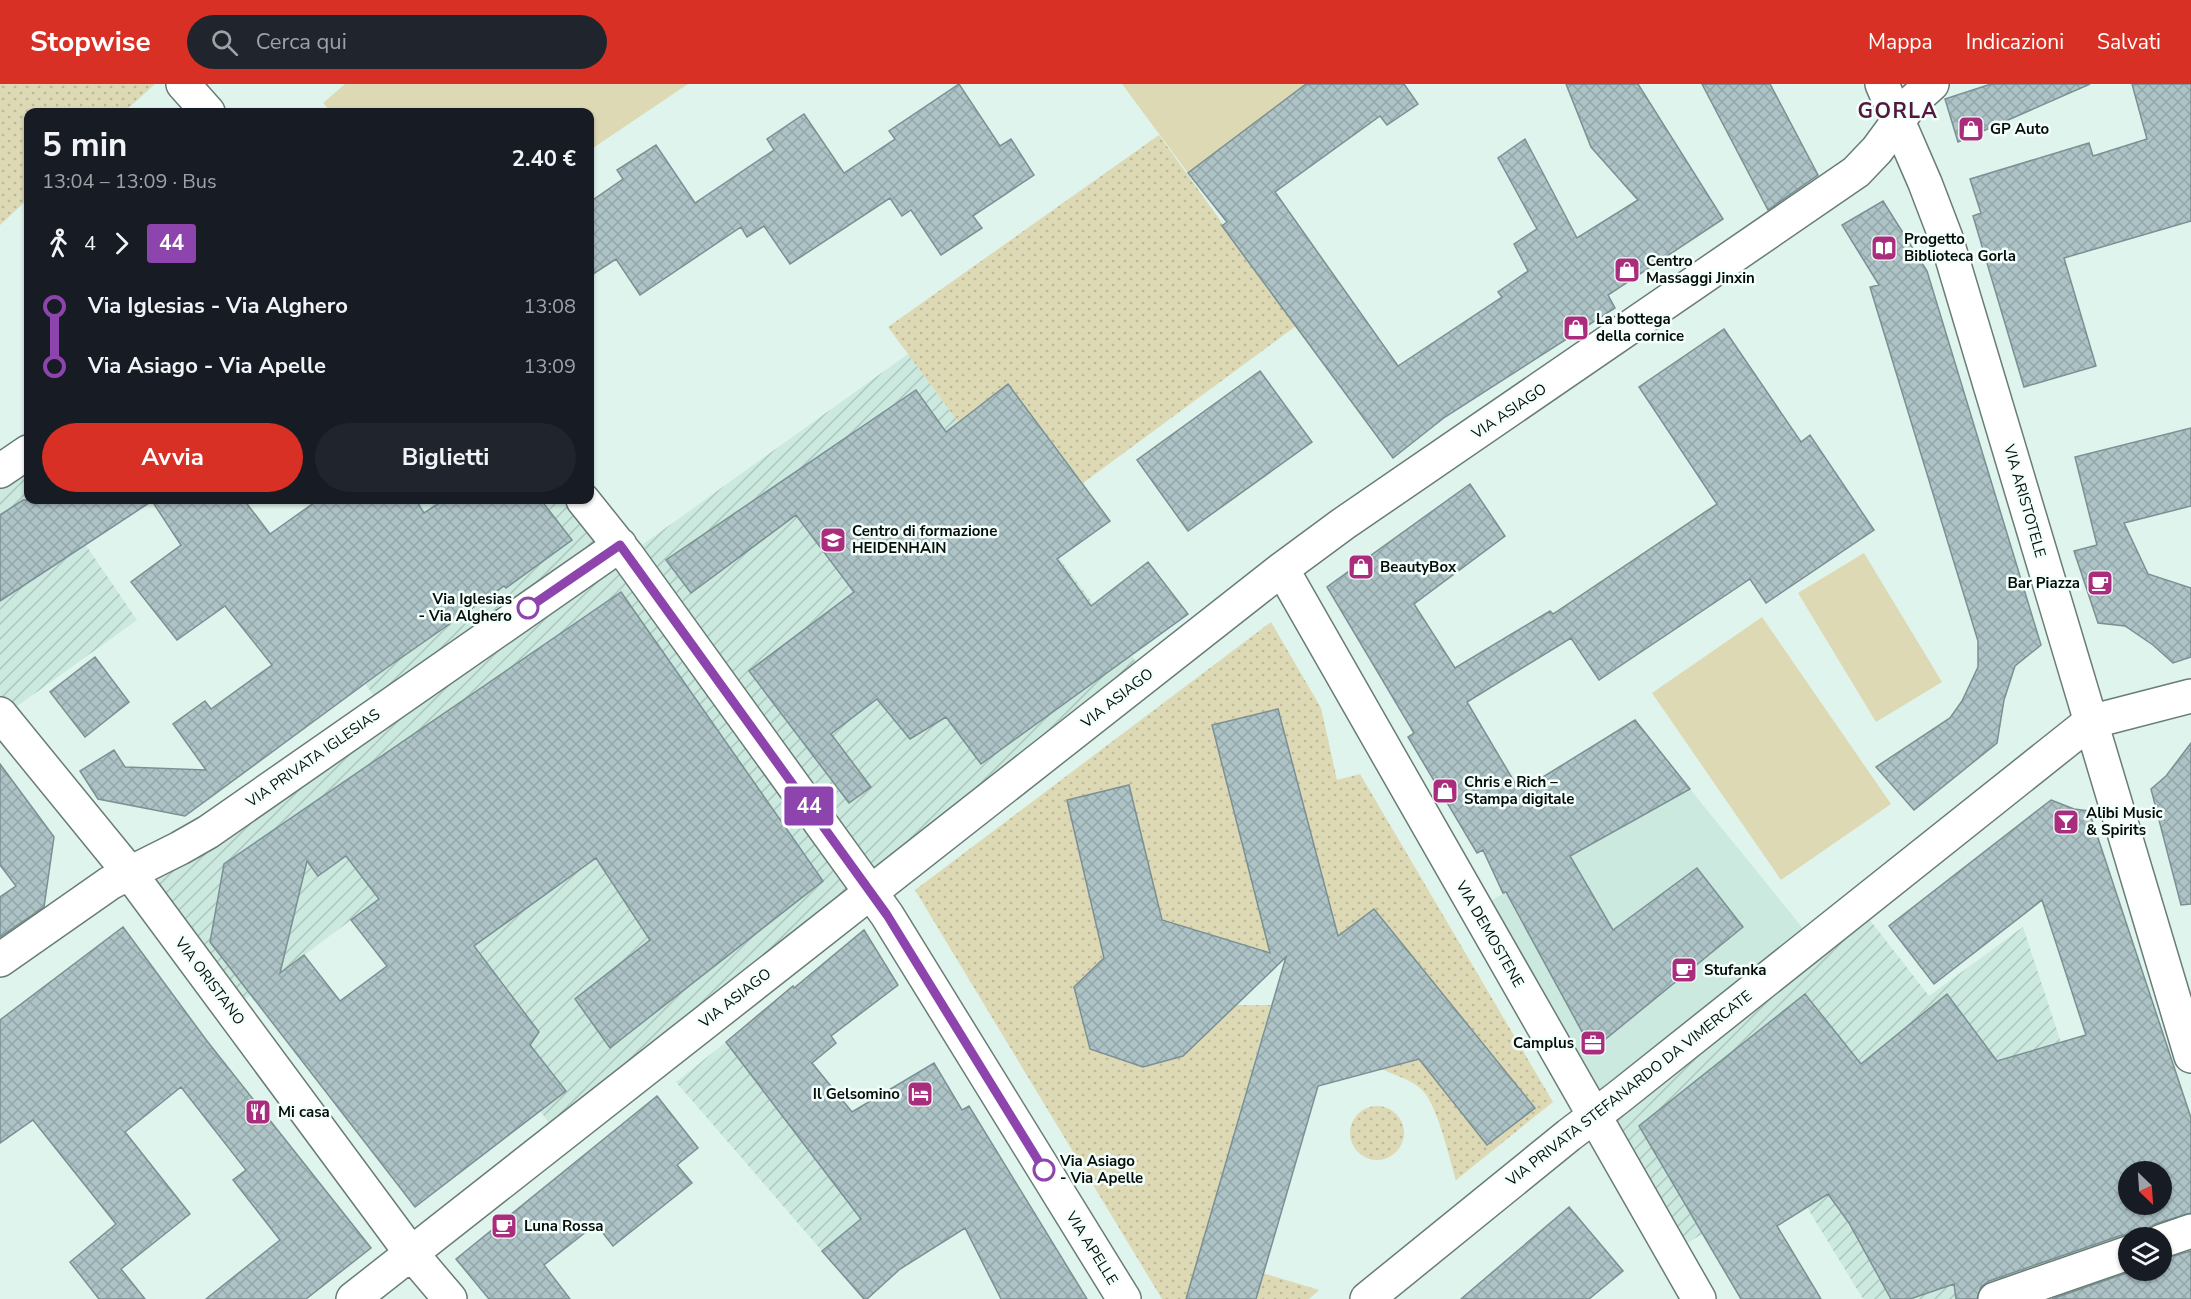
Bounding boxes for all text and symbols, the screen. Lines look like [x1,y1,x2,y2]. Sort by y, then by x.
search box [187,15,607,69]
text: Stopwise [30,23,151,61]
icon: search [208,26,241,59]
text: Cerca qui [256,27,347,57]
text: Mappa [1868,28,1933,56]
text: Indicazioni [1966,28,2064,56]
text: Salvati [2097,28,2161,56]
district label: GORLA [1858,97,1938,125]
shop icon: GP Auto [1956,114,1986,144]
place label: GP Auto [1990,119,2049,139]
text: 5 min [42,123,127,168]
text: 2.40 € [512,144,576,174]
text: 13:04 – 13:09 · Bus [42,168,217,195]
icon: walk [42,227,75,260]
icon: forward [105,227,138,260]
text: 44 [159,229,184,257]
place label: Progetto Biblioteca Gorla [1904,229,2016,266]
text: 4 [84,230,96,257]
library icon: Progetto Biblioteca Gorla [1869,233,1899,263]
place label: Centro Massaggi Jinxin [1646,251,1755,288]
shop icon: Centro Massaggi Jinxin [1612,255,1642,285]
text: Via Iglesias - Via Alghero [88,291,348,321]
text: 13:08 [523,293,576,320]
place label: La bottega della cornice [1596,309,1684,346]
shop icon: La bottega della cornice [1561,313,1591,343]
text: Via Asiago - Via Apelle [88,351,326,381]
text: 13:09 [523,353,576,380]
street label: VIA ASIAGO [1467,379,1550,444]
button: Avvia [42,423,303,492]
button: Biglietti [315,423,576,492]
street label: VIA ARISTOTELE [1999,441,2051,560]
place label: Centro di formazione HEIDENHAIN [852,521,997,558]
school or university icon: Centro di formazione HEIDENHAIN [818,525,848,555]
shop icon: BeautyBox [1346,552,1376,582]
place label: BeautyBox [1380,557,1457,577]
cafe icon: Bar Piazza [2085,568,2115,598]
place label: Bar Piazza [2007,573,2080,593]
place label: Via Iglesias - Via Alghero [418,589,512,626]
marker: Via Iglesias - Via Alghero [517,597,539,619]
street label: VIA ASIAGO [1076,664,1157,733]
street label: VIA PRIVATA IGLESIAS [241,704,384,812]
place label: Chris e Rich – Stampa digitale [1464,772,1574,809]
shop icon: Chris e Rich – Stampa digitale [1430,776,1460,806]
line badge: 44 [782,786,836,826]
text: 44 [796,792,822,820]
place label: Alibi Music & Spirits [2086,803,2163,840]
bar icon: Alibi Music & Spirits [2051,807,2081,837]
street label: VIA DEMOSTENE [1451,876,1529,991]
street label: VIA ORISTANO [170,932,250,1029]
cafe icon: Stufanka [1669,955,1699,985]
place label: Stufanka [1704,960,1766,980]
street label: VIA ASIAGO [694,964,775,1033]
street label: VIA PRIVATA STEFANARDO DA VIMERCATE [1501,986,1756,1191]
office icon: Camplus [1578,1028,1608,1058]
place label: Camplus [1513,1033,1574,1053]
hotel icon: Il Gelsomino [905,1079,935,1109]
place label: Il Gelsomino [813,1084,900,1104]
restaurant icon: Mi casa [243,1097,273,1127]
place label: Mi casa [278,1102,330,1122]
place label: Via Asiago - Via Apelle [1059,1151,1143,1188]
marker: Via Asiago - Via Apelle [1033,1159,1055,1181]
north arrow [2118,1161,2172,1215]
map controls [2118,1161,2172,1281]
street label: VIA APELLE [1061,1207,1123,1289]
cafe icon: Luna Rossa [489,1211,519,1241]
place label: Luna Rossa [524,1216,604,1236]
button: layers [2118,1227,2172,1281]

